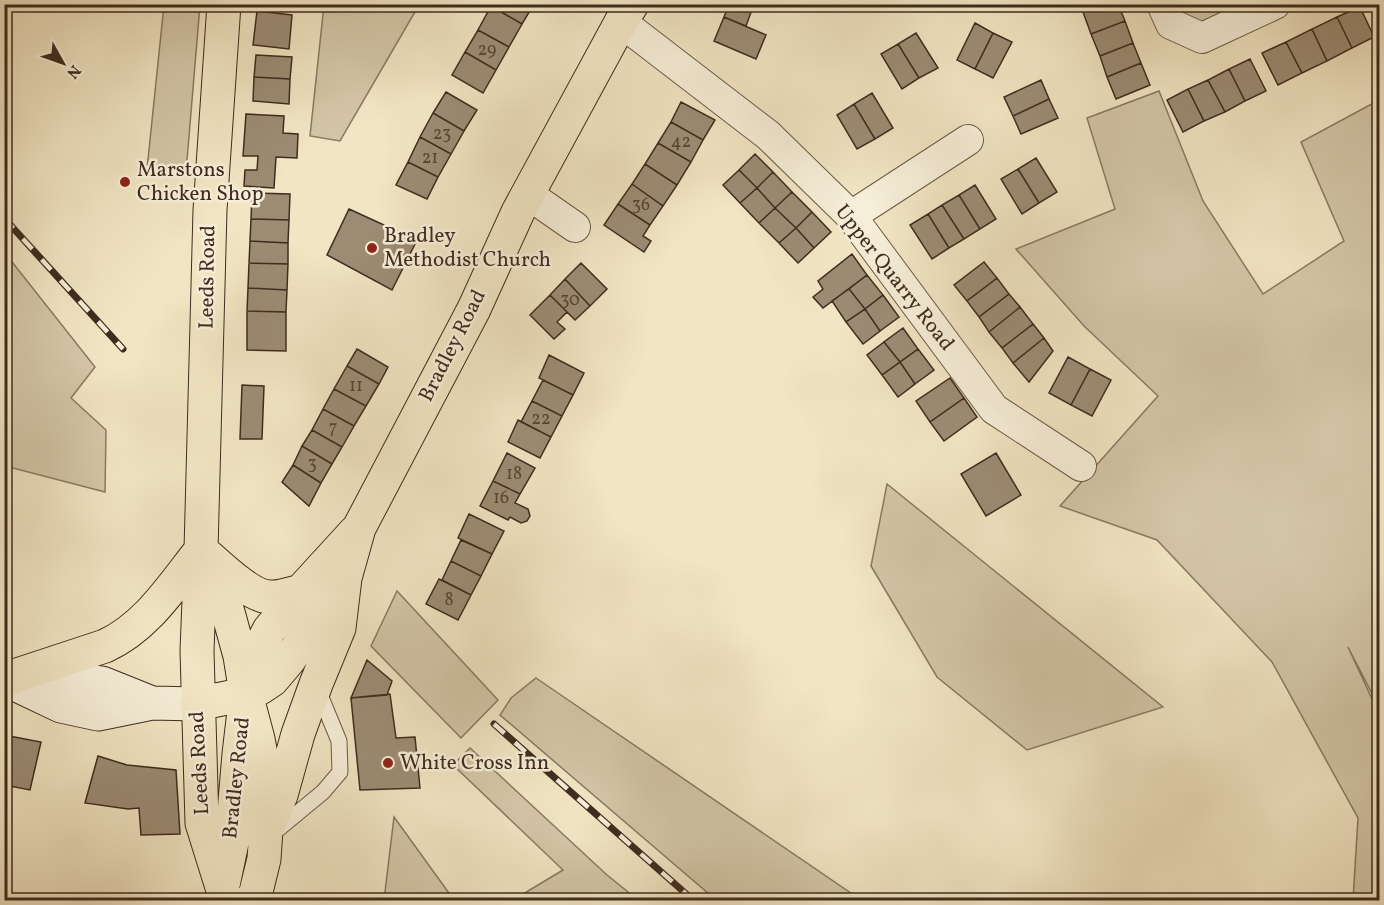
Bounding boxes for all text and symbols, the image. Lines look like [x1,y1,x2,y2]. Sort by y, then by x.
north arrow [33,33,93,93]
house number: 29 [478,38,496,63]
text: N [61,60,85,83]
house number: 23 [433,122,451,147]
house number: 42 [671,130,691,155]
house number: 21 [422,146,438,171]
place label: Marstons Chicken Shop [137,156,264,209]
marker: Marstons Chicken Shop [118,175,132,189]
house number: 36 [632,193,650,218]
street label: Upper Quarry Road [828,199,960,357]
place label: Bradley Methodist Church [384,222,551,275]
street label: Leeds Road [193,225,223,329]
marker: Bradley Methodist Church [365,241,379,255]
street label: Bradley Road [412,285,494,407]
house number: 30 [560,288,580,313]
house number: 11 [349,374,363,399]
house number: 22 [531,407,551,432]
house number: 7 [329,416,337,441]
house number: 3 [307,452,317,477]
house number: 18 [506,462,522,487]
house number: 16 [493,486,509,511]
house number: 8 [444,588,454,613]
street label: Leeds Road [183,710,217,816]
street label: Bradley Road [216,716,258,840]
place label: White Cross Inn [400,749,549,778]
marker: White Cross Inn [381,756,395,770]

